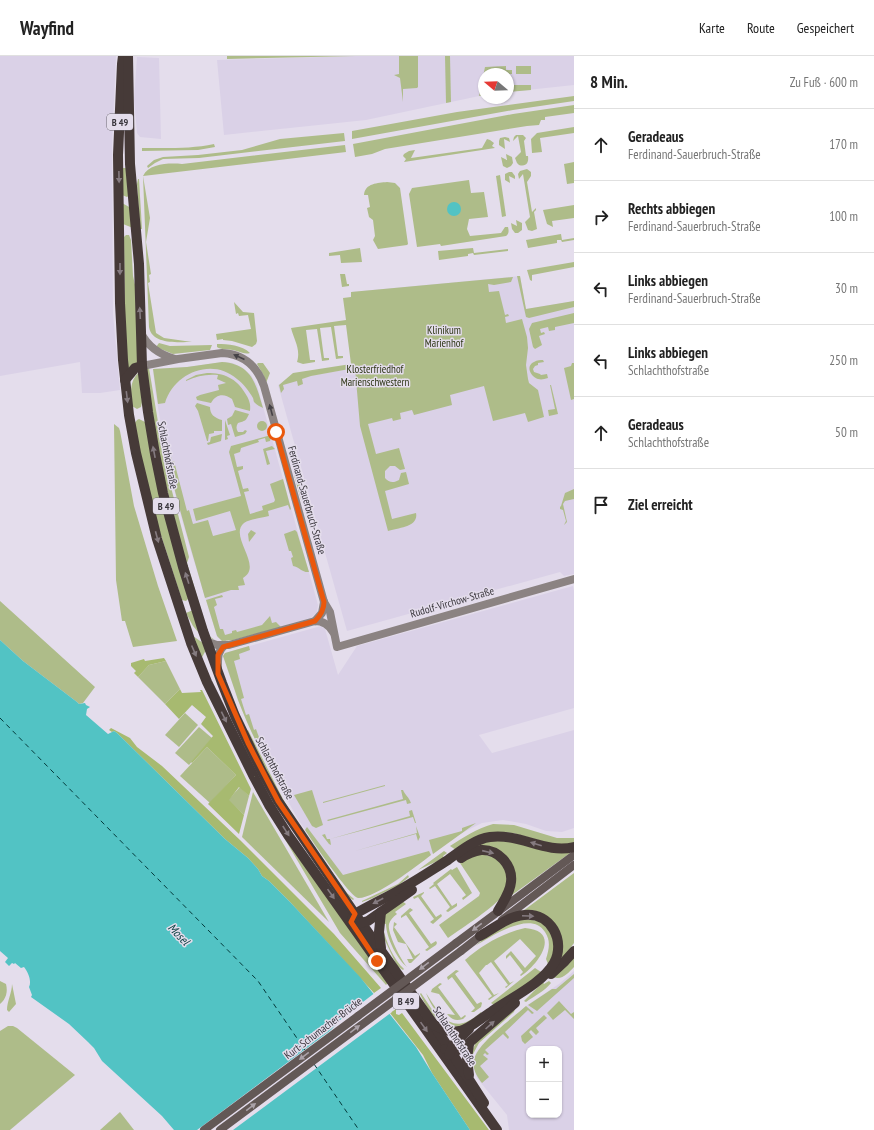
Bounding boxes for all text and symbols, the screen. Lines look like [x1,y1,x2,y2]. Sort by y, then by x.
text: Wayfind [20,16,74,40]
text: Karte [699,19,725,37]
text: Route [747,19,775,37]
text: Gespeichert [797,19,854,37]
north arrow [478,68,514,104]
text: 8 Min. [590,71,628,93]
text: Zu Fuß · 600 m [790,74,858,91]
road number: B 49 [107,114,133,130]
text: Geradeaus [628,127,684,146]
icon: ahead [590,134,612,156]
text: 170 m [829,136,858,153]
text: Ferdinand-Sauerbruch-Straße [628,146,761,163]
one-way arrow [116,171,122,184]
text: Rechts abbiegen [628,199,715,218]
icon: right [590,206,612,228]
text: 100 m [829,208,858,225]
text: Ferdinand-Sauerbruch-Straße [628,218,761,235]
one-way arrow [117,263,123,276]
text: Links abbiegen [628,271,708,290]
icon: left [590,278,612,300]
text: 30 m [835,280,858,297]
text: Ferdinand-Sauerbruch-Straße [628,290,761,307]
one-way arrow [137,306,143,319]
park label: Klinikum Marienhof [425,323,464,350]
text: Links abbiegen [628,343,708,362]
icon: left [590,350,612,372]
text: 250 m [829,352,858,369]
one-way arrow [233,354,245,360]
park label: Klosterfriedhof Marienschwestern [341,362,409,389]
text: Schlachthofstraße [628,362,709,379]
one-way arrow [124,391,130,404]
one-way arrow [267,404,273,416]
text: Geradeaus [628,415,684,434]
street label: Schlachthofstraße [155,420,182,490]
icon: ahead [590,422,612,444]
route start [267,423,285,441]
text: 50 m [835,424,858,441]
text: Schlachthofstraße [628,434,709,451]
street label: Ferdinand-Sauerbruch-Straße [285,444,329,556]
one-way arrow [151,446,157,459]
icon: arrive [590,494,612,516]
text: Ziel erreicht [628,495,693,514]
road number: B 49 [153,498,179,514]
one-way arrow [154,532,160,544]
one-way arrow [184,572,190,584]
street label: Rudolf-Virchow-Straße [408,583,496,621]
one-way arrow [192,646,198,658]
one-way arrow [221,711,227,723]
street label: Schlachthofstraße [253,734,297,802]
one-way arrow [282,826,290,837]
one-way arrow [530,841,542,847]
one-way arrow [482,849,494,855]
one-way arrow [327,889,335,900]
one-way arrow [372,898,384,905]
one-way arrow [522,912,534,919]
water label: Mosel [165,920,194,949]
one-way arrow [472,923,482,931]
route end [368,952,386,970]
one-way arrow [419,962,430,971]
road number: B 49 [393,993,419,1009]
street label: Kurt-Schumacher-Brücke [281,994,365,1062]
street label: Schlachthofstraße [430,1004,480,1069]
one-way arrow [485,1021,494,1030]
one-way arrow [420,1022,428,1032]
one-way arrow [350,1025,361,1033]
map controls [526,1046,562,1118]
button: + [526,1046,562,1082]
one-way arrow [299,1051,309,1059]
button: − [526,1082,562,1118]
one-way arrow [246,1103,256,1111]

